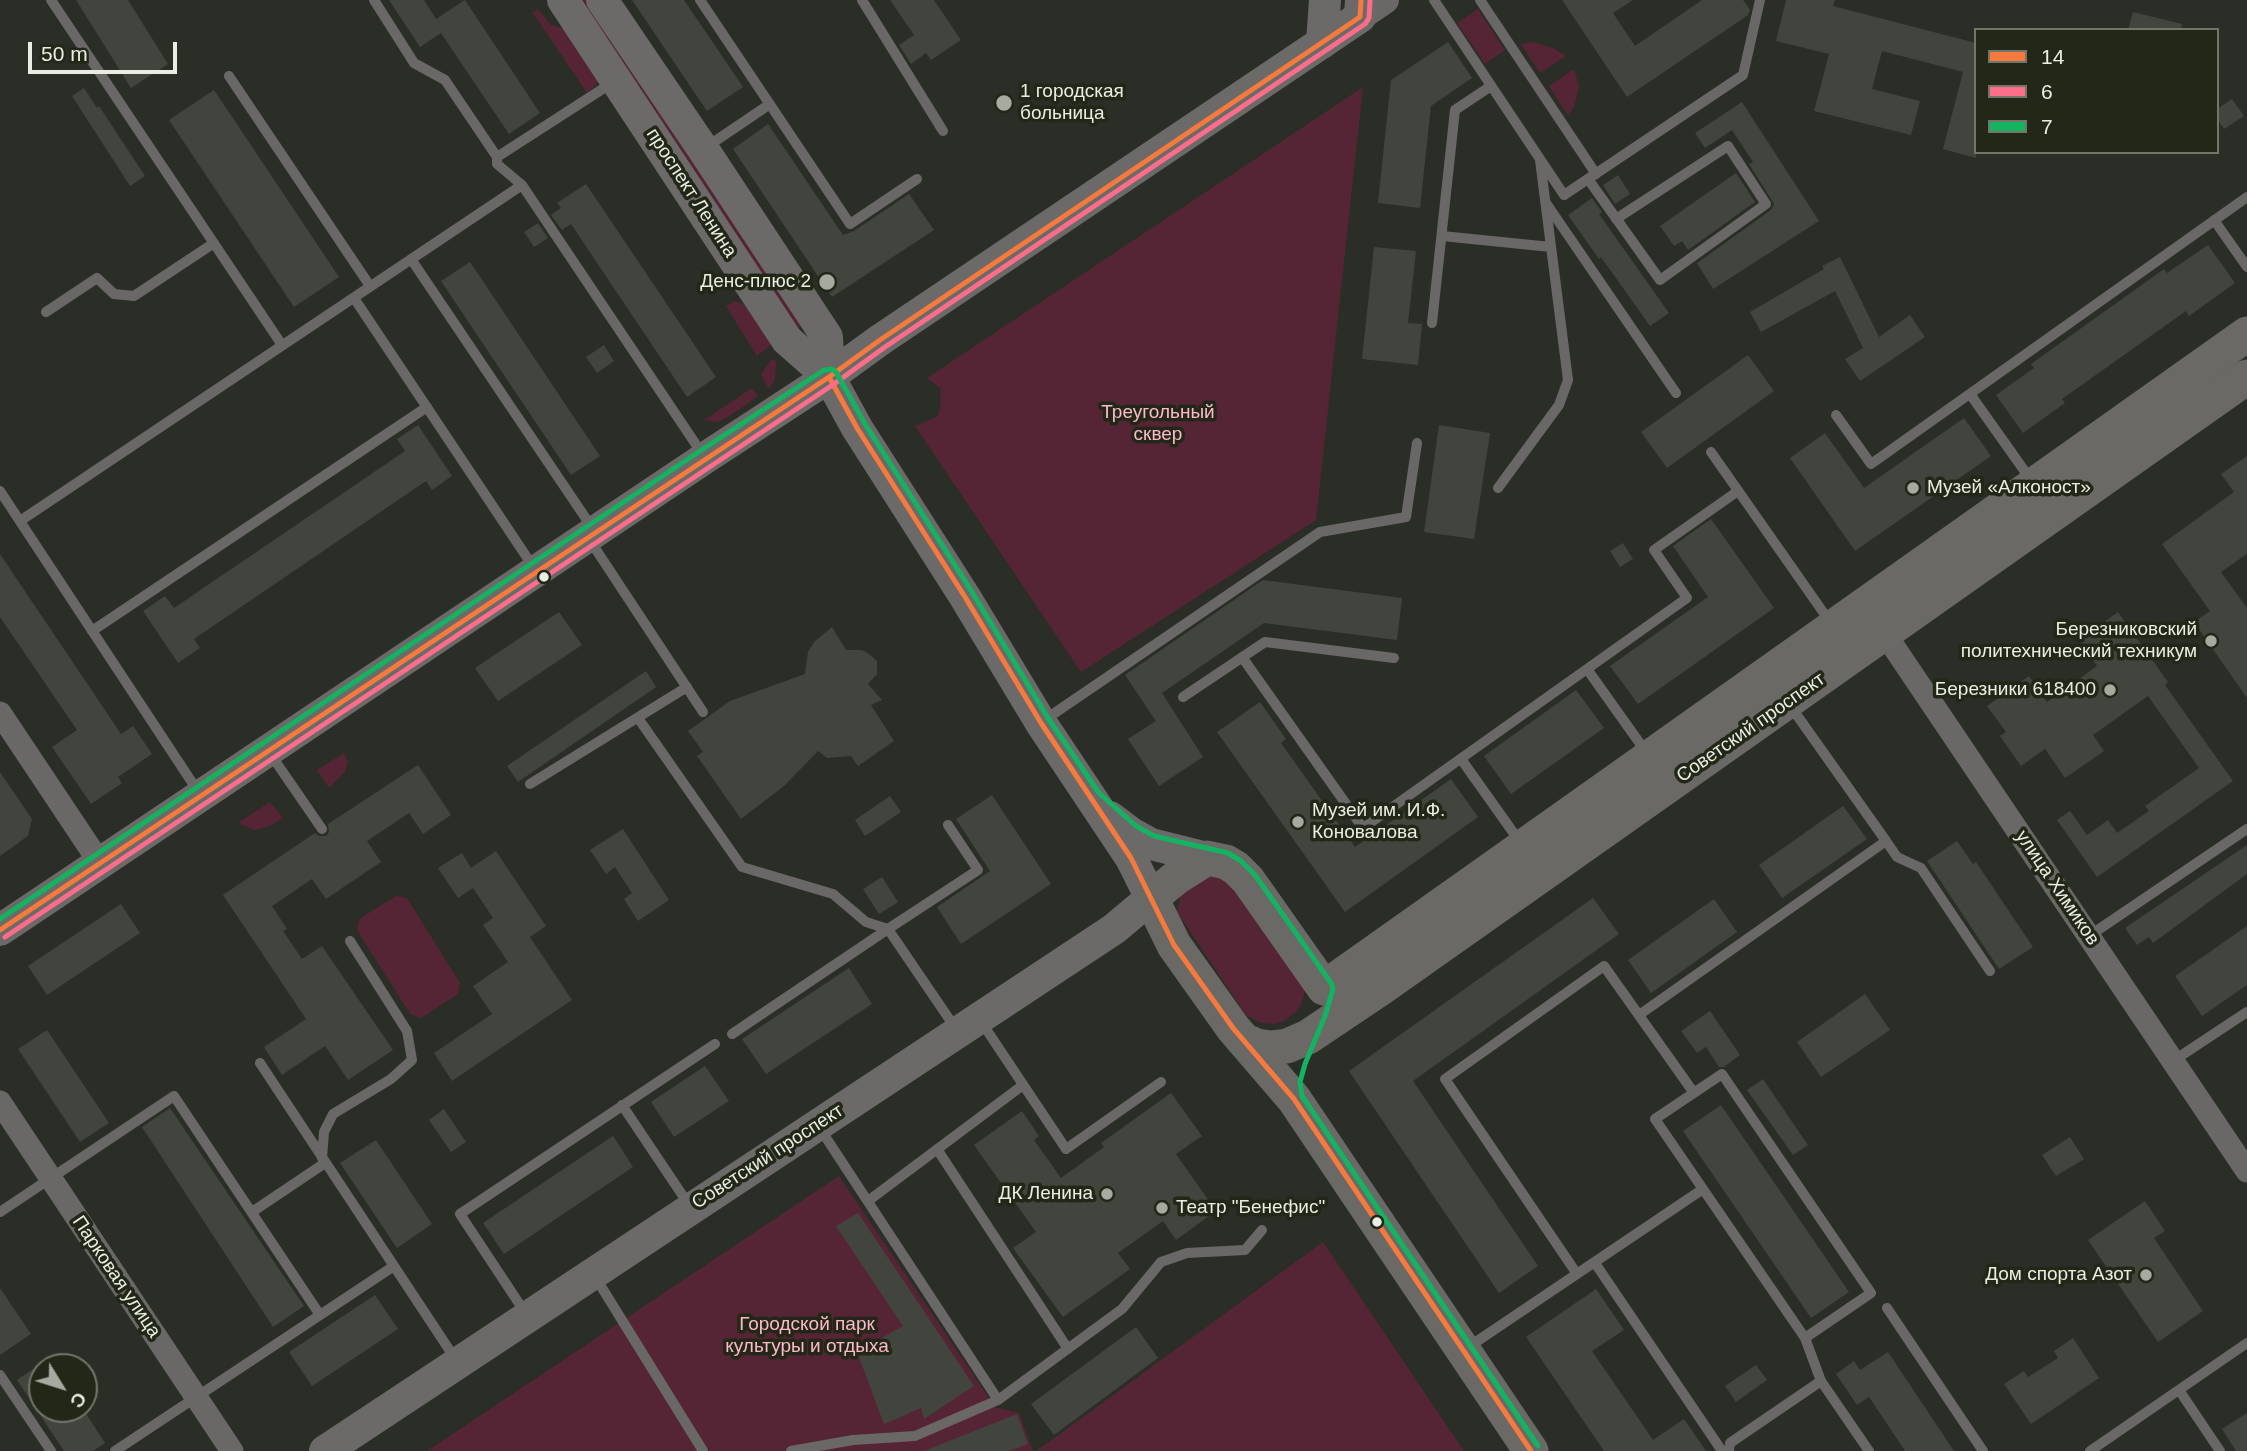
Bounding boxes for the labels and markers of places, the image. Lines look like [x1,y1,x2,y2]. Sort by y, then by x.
place label: 1 городская больница [1020,81,1124,125]
marker: 1 городская больница [994,93,1014,113]
place label: Денс-плюс 2 [700,271,811,293]
marker: Денс-плюс 2 [817,272,837,292]
place label: Музей «Алконост» [1927,477,2091,499]
marker: Музей «Алконост» [1905,480,1921,496]
unlabelled marker [537,570,551,584]
place label: Березниковский политехнический техникум [1961,619,2197,663]
marker: Березниковский политехнический техникум [2203,633,2219,649]
place label: Березники 618400 [1935,679,2096,701]
marker: Березники 618400 [2102,682,2118,698]
place label: Музей им. И.Ф. Коновалова [1312,800,1445,844]
marker: Музей им. И.Ф. Коновалова [1290,814,1306,830]
place label: ДК Ленина [999,1183,1093,1205]
marker: ДК Ленина [1099,1186,1115,1202]
place label: Театр "Бенефис" [1176,1197,1325,1219]
marker: Театр "Бенефис" [1154,1200,1170,1216]
unlabelled marker [1370,1215,1384,1229]
place label: Дом спорта Азот [1985,1264,2132,1286]
marker: Дом спорта Азот [2138,1267,2154,1283]

